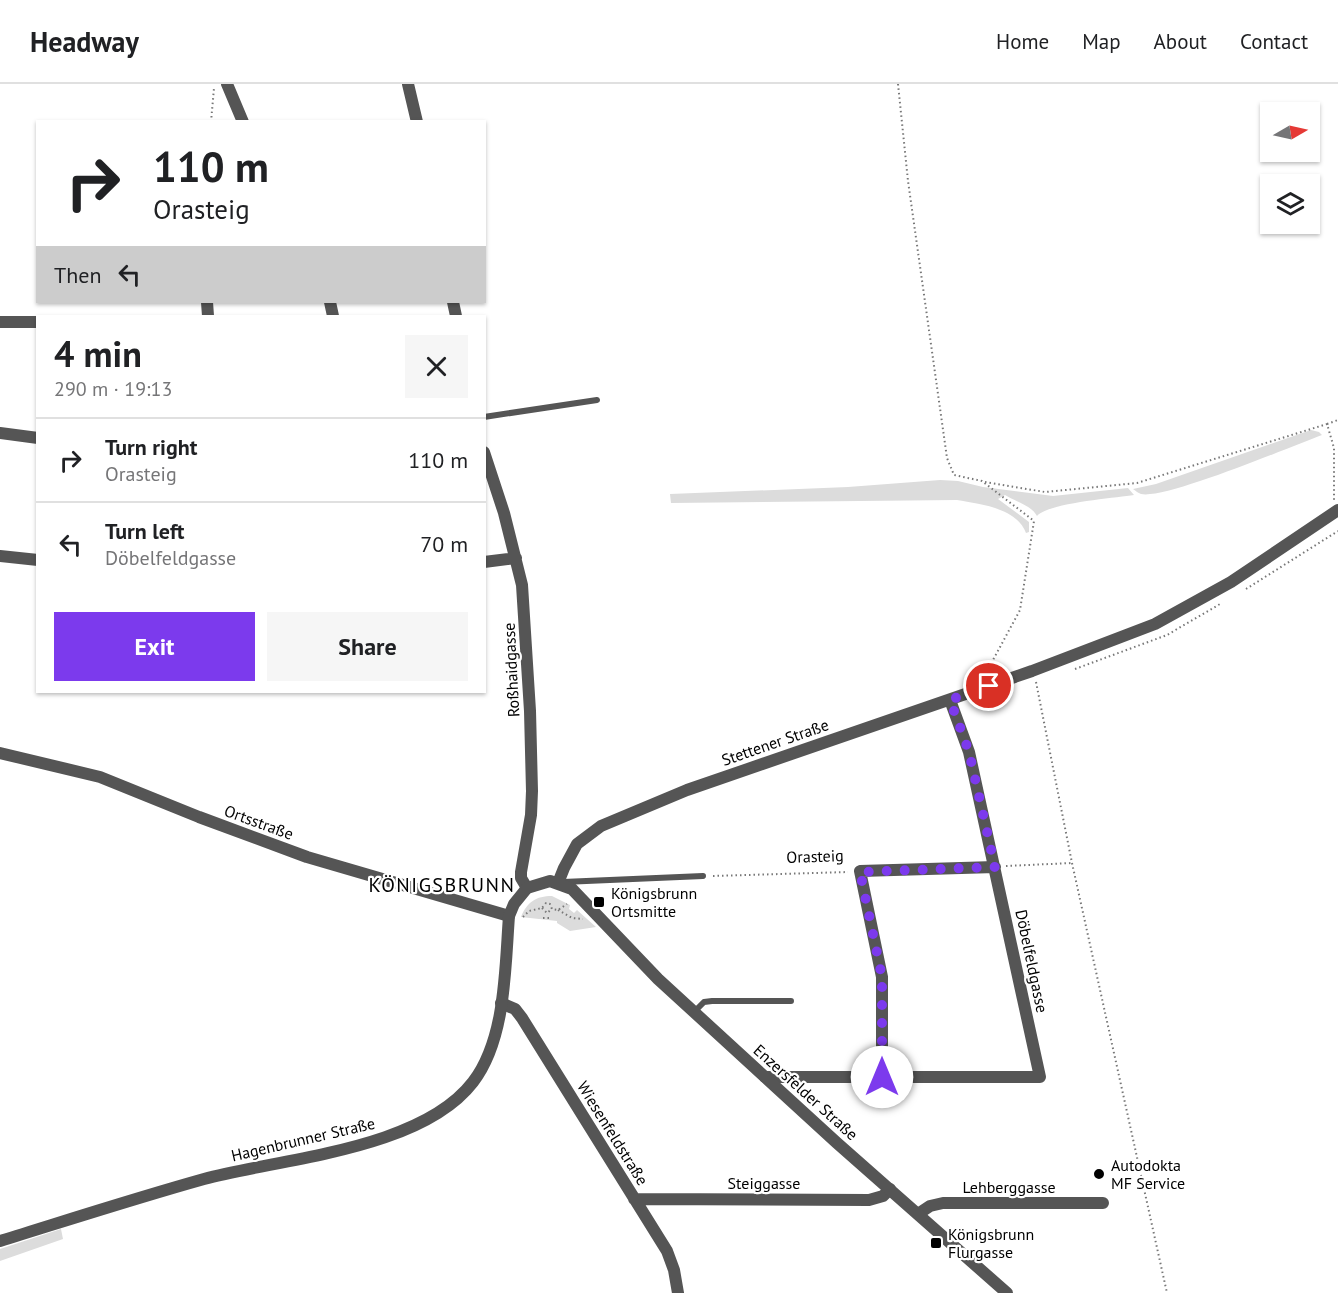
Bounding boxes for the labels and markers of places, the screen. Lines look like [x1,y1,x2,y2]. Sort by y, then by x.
pin [963,660,1014,711]
place label: Königsbrunn Ortsmitte [611,883,697,921]
marker: Königsbrunn Ortsmitte [592,895,606,909]
place label: Autodokta MF Service [1111,1155,1185,1193]
marker: Autodokta MF Service [1092,1167,1106,1181]
place label: Königsbrunn Flurgasse [948,1224,1034,1262]
marker: Königsbrunn Flurgasse [929,1236,943,1250]

